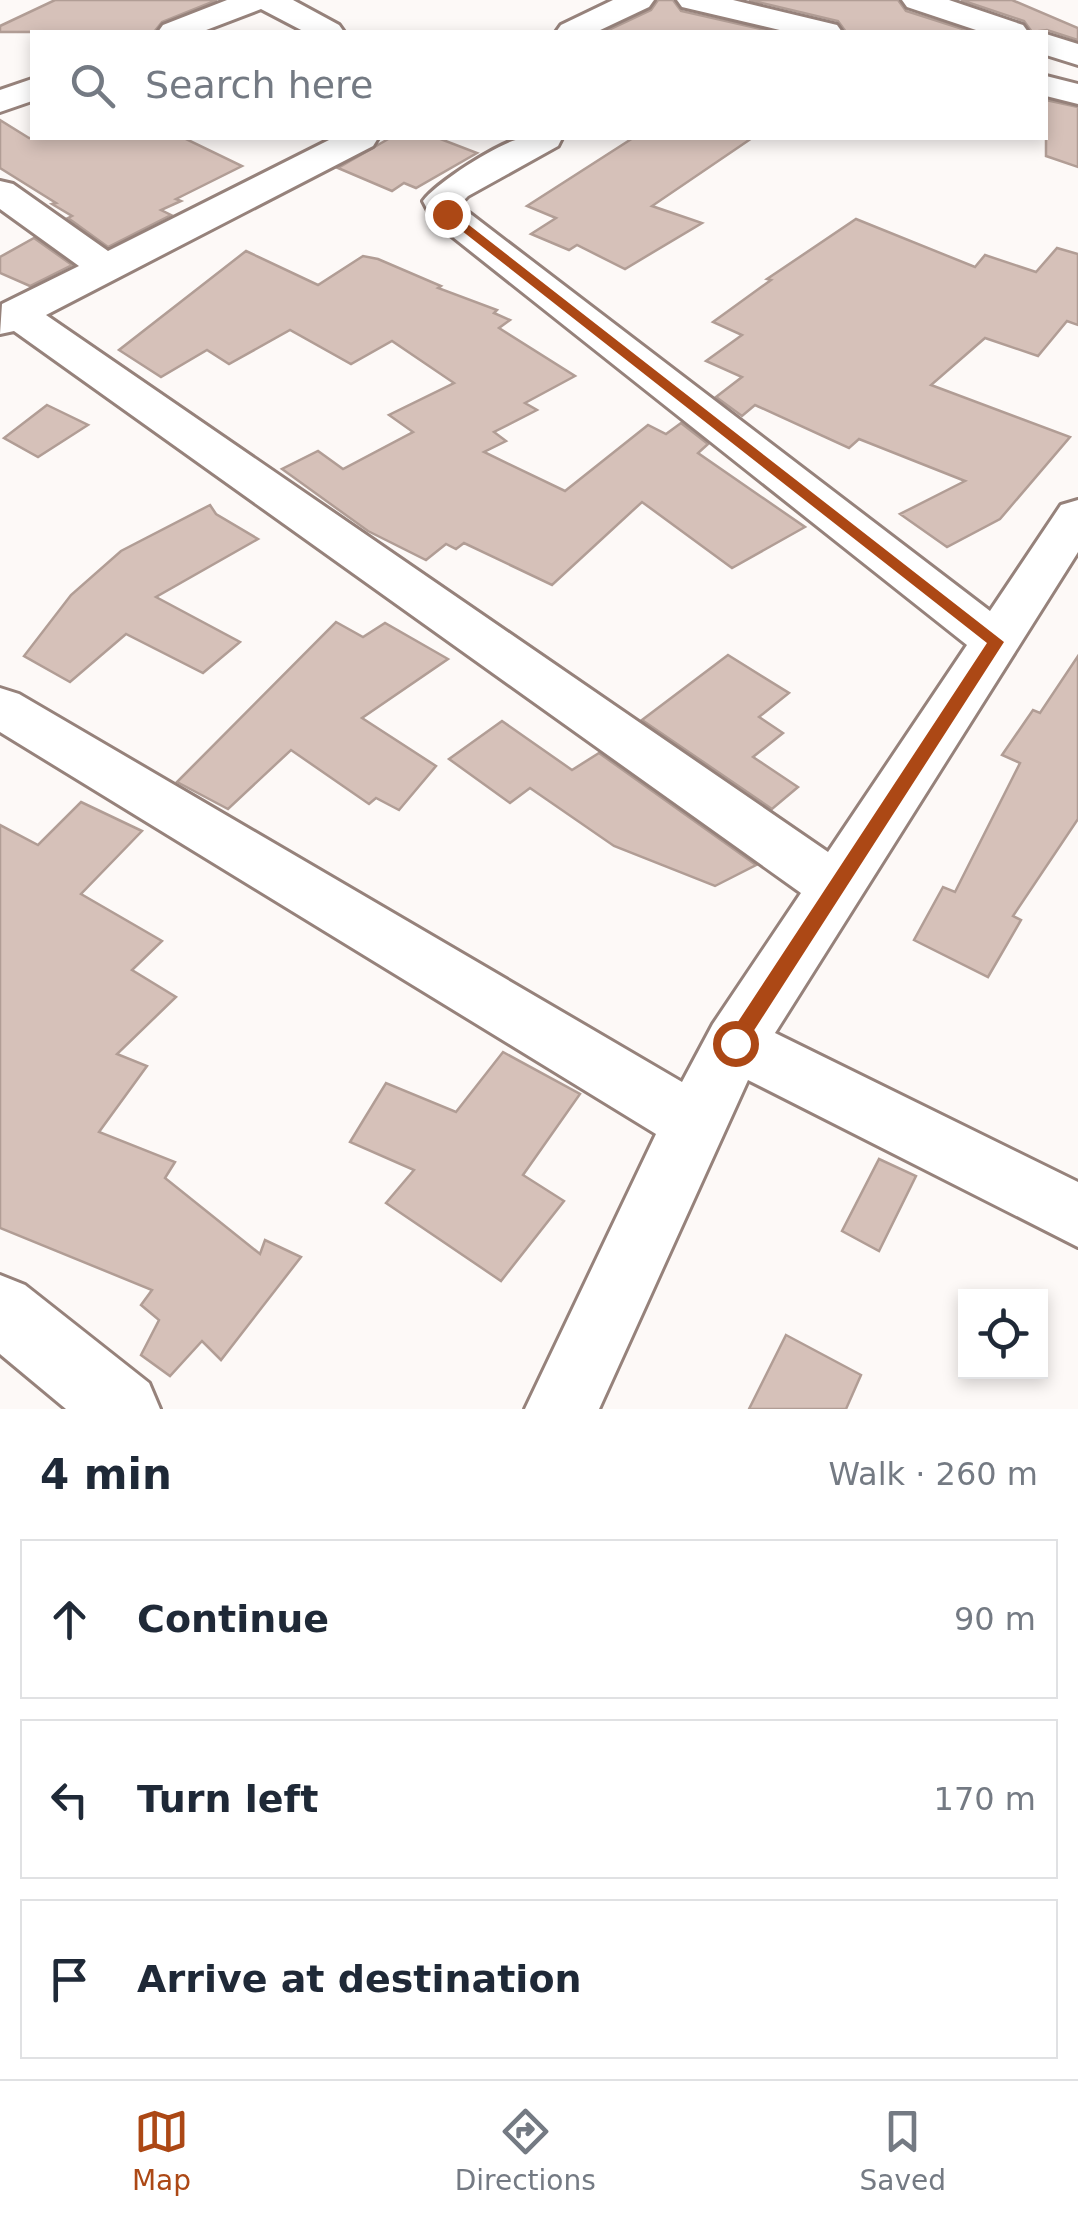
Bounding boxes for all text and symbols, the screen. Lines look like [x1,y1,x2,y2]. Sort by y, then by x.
search box [30,30,1048,140]
icon: search [65,58,120,113]
text: Search here [145,63,373,107]
route end [425,192,471,238]
route start [713,1021,759,1067]
map controls [958,1289,1048,1379]
button: locate [958,1289,1048,1379]
text: 4 min [40,1450,172,1499]
text: Walk · 260 m [828,1455,1038,1493]
icon: ahead [42,1592,97,1647]
text: Continue [137,1597,329,1641]
text: 90 m [954,1600,1036,1638]
icon: left [42,1772,97,1827]
text: Turn left [137,1777,318,1821]
text: 170 m [934,1780,1036,1818]
icon: arrive [42,1952,97,2007]
text: Arrive at destination [137,1957,582,2001]
tab: Map [132,2104,191,2197]
tab: Directions [455,2104,596,2197]
tab: Saved [860,2104,946,2197]

